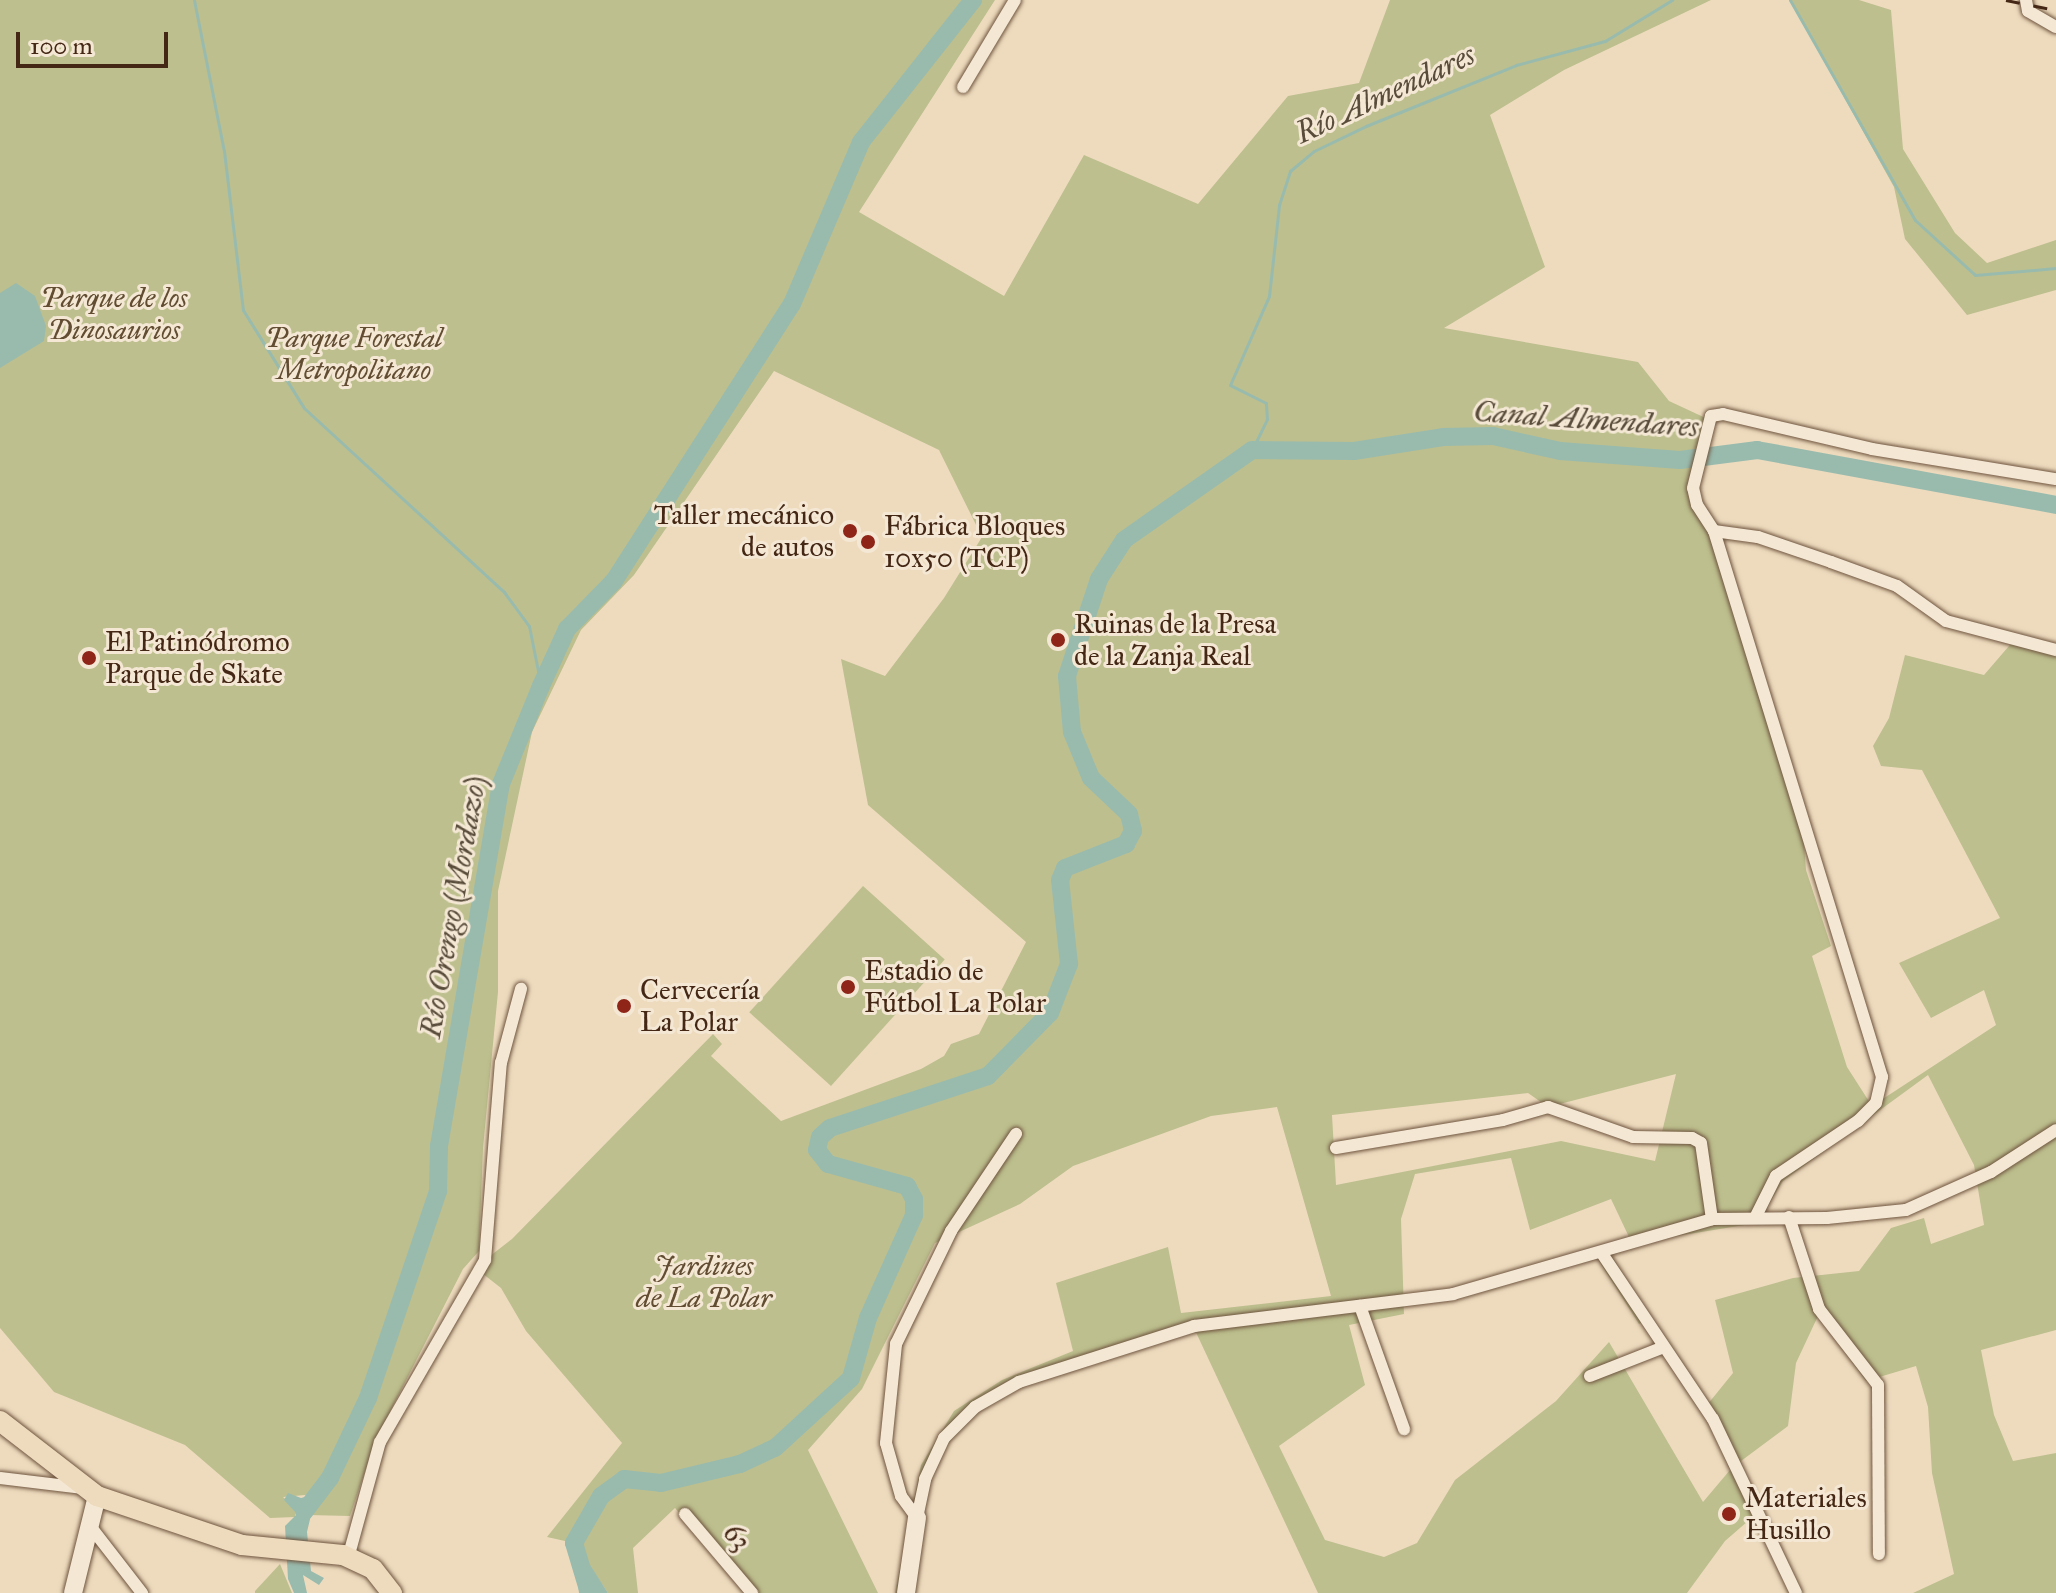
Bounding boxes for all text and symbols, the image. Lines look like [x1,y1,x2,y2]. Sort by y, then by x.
scale bar [20,16,172,66]
text: 100 m [30,31,93,61]
water label: Río Almendares [1290,37,1480,151]
park label: Parque de los Dinosaurios [41,281,187,347]
park label: Parque Forestal Metropolitano [265,321,443,387]
water label: Canal Almendares [1472,393,1700,445]
place label: Taller mecánico de autos [654,498,834,564]
place label: Fábrica Bloques 10x50 (TCP) [884,509,1065,575]
marker: Taller mecánico de autos [841,522,859,540]
marker: Fábrica Bloques 10x50 (TCP) [859,533,877,551]
place label: Ruinas de la Presa de la Zanja Real [1074,607,1276,673]
place label: El Patinódromo Parque de Skate [105,625,289,691]
marker: Ruinas de la Presa de la Zanja Real [1049,631,1067,649]
marker: El Patinódromo Parque de Skate [80,649,98,667]
water label: Río Orengo (Mordazo) [412,773,494,1041]
place label: Estadio de Fútbol La Polar [864,954,1046,1020]
place label: Cervecería La Polar [640,973,760,1039]
marker: Estadio de Fútbol La Polar [839,978,857,996]
marker: Cervecería La Polar [615,997,633,1015]
park label: Jardines de La Polar [636,1249,772,1315]
place label: Materiales Husillo [1745,1481,1867,1547]
marker: Materiales Husillo [1720,1505,1738,1523]
street label: 63 [716,1516,758,1558]

